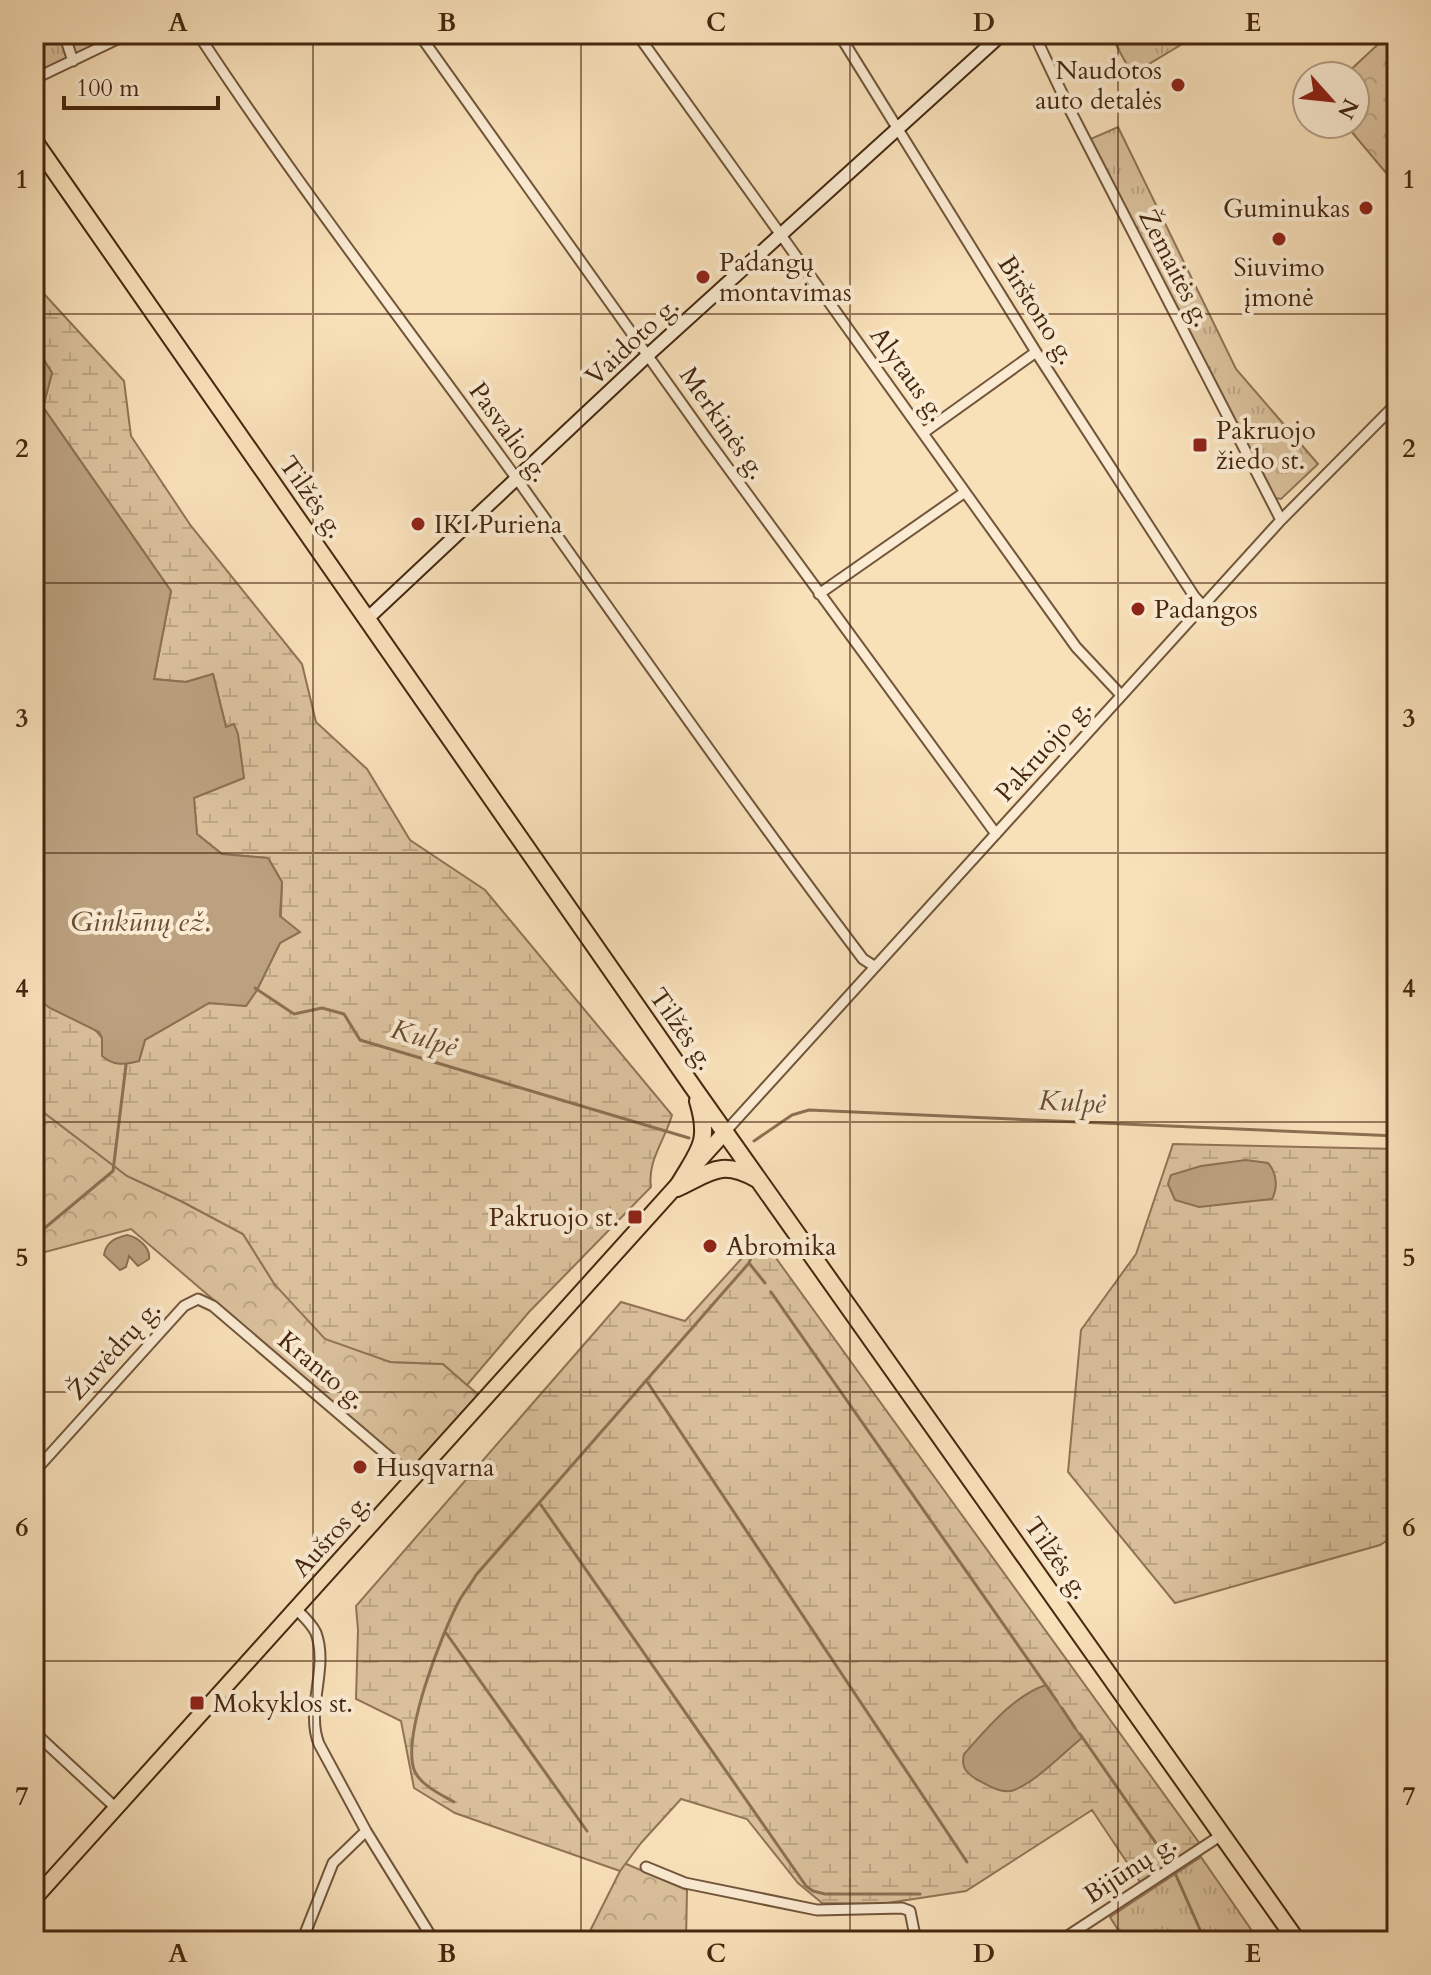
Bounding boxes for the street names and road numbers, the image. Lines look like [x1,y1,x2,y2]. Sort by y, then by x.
street label: Žemaitės g. [1130,203,1220,333]
street label: Birštono g. [990,249,1084,371]
street label: Vaidoto g. [578,289,686,393]
street label: Alytaus g. [862,319,954,429]
street label: Merkinės g. [671,360,775,486]
street label: Pasvalio g. [461,375,557,489]
street label: Tilžės g. [271,449,353,545]
street label: Pakruojo g. [987,691,1099,809]
street label: Tilžės g. [641,981,723,1077]
street label: Žuvėdrų g. [60,1292,168,1408]
street label: Kranto g. [270,1323,374,1417]
street label: Aušros g. [284,1485,378,1585]
street label: Tilžės g. [1016,1510,1098,1606]
street label: Bijūnų g. [1077,1826,1183,1912]

